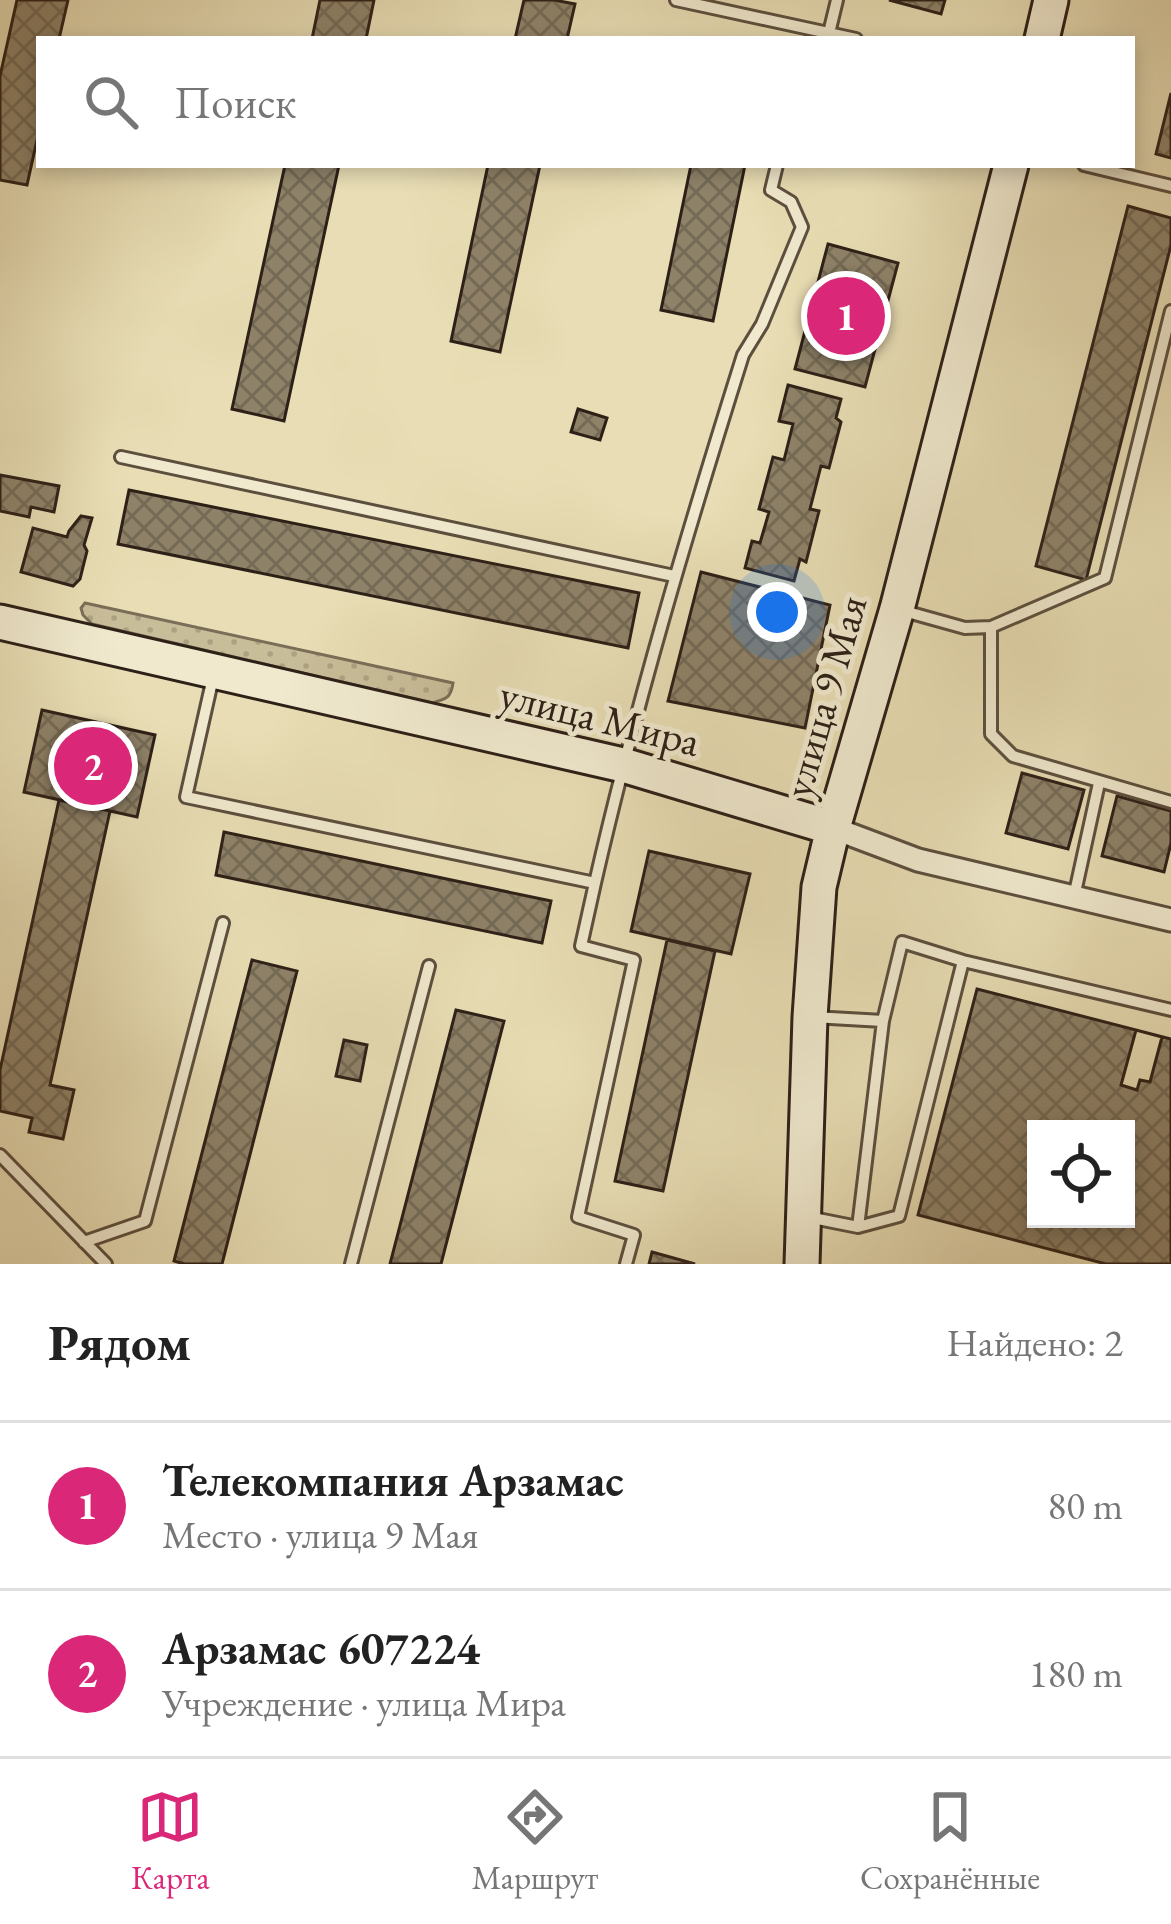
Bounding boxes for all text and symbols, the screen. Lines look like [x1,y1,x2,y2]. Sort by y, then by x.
search box [36,36,1135,168]
icon: search [78,69,144,135]
text: Поиск [174,73,296,131]
pin: 1 [807,271,885,361]
your location [747,582,807,642]
street label: улица 9 Мая [769,589,880,803]
street label: улица Мира [494,666,706,769]
pin: 2 [54,721,132,811]
map controls [1027,1120,1135,1228]
button: locate [1027,1120,1135,1228]
text: Рядом [48,1309,191,1375]
text: Найдено: 2 [946,1317,1123,1368]
text: Телекомпания Арзамас [162,1451,624,1509]
text: 1 [77,1480,97,1531]
text: 80 m [1047,1480,1123,1531]
text: Место · улица 9 Мая [162,1509,479,1560]
text: Арзамас 607224 [162,1619,480,1677]
text: 2 [77,1648,97,1699]
text: 180 m [1029,1648,1123,1699]
text: Учреждение · улица Мира [162,1677,566,1728]
tab: Карта [131,1784,210,1899]
tab: Маршрут [472,1784,598,1899]
tab: Сохранённые [860,1784,1040,1899]

